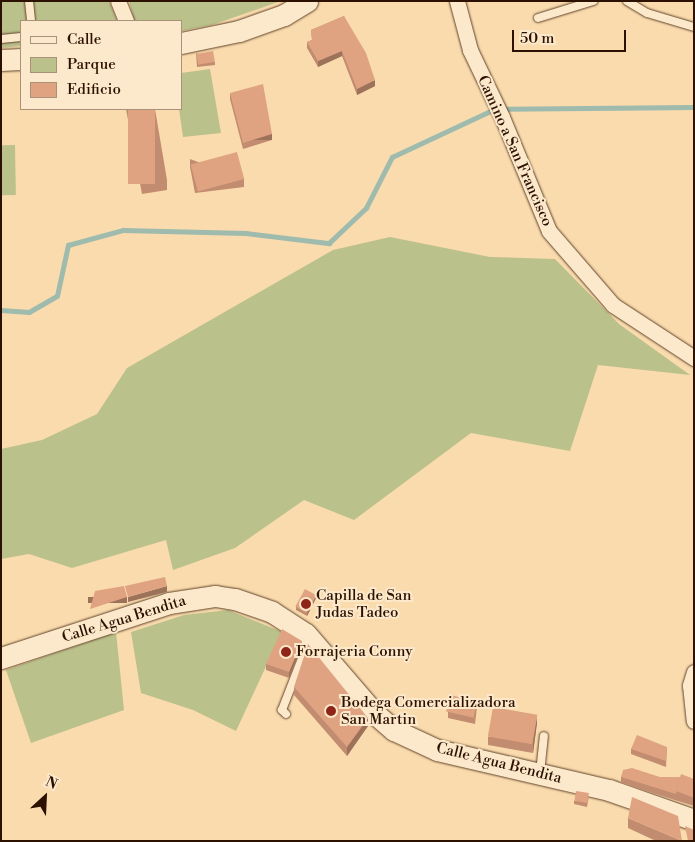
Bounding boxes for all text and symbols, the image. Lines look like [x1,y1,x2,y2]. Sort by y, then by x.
legend [20,20,182,110]
scale bar [515,20,629,52]
text: 50 m [520,29,554,48]
text: Calle [67,30,101,49]
text: Parque [67,55,116,74]
street label: Camino a San Francisco [474,73,556,229]
text: Edificio [67,80,121,99]
place label: Capilla de San Judas Tadeo [316,586,411,621]
street label: Calle Agua Bendita [60,592,188,646]
marker: Capilla de San Judas Tadeo [300,598,312,610]
place label: Forrajeria Conny [296,643,413,661]
marker: Forrajeria Conny [280,646,292,658]
place label: Bodega Comercializadora San Martin [341,693,516,728]
marker: Bodega Comercializadora San Martin [325,705,337,717]
street label: Calle Agua Bendita [434,739,564,787]
north arrow [20,772,70,822]
text: N [43,773,60,794]

